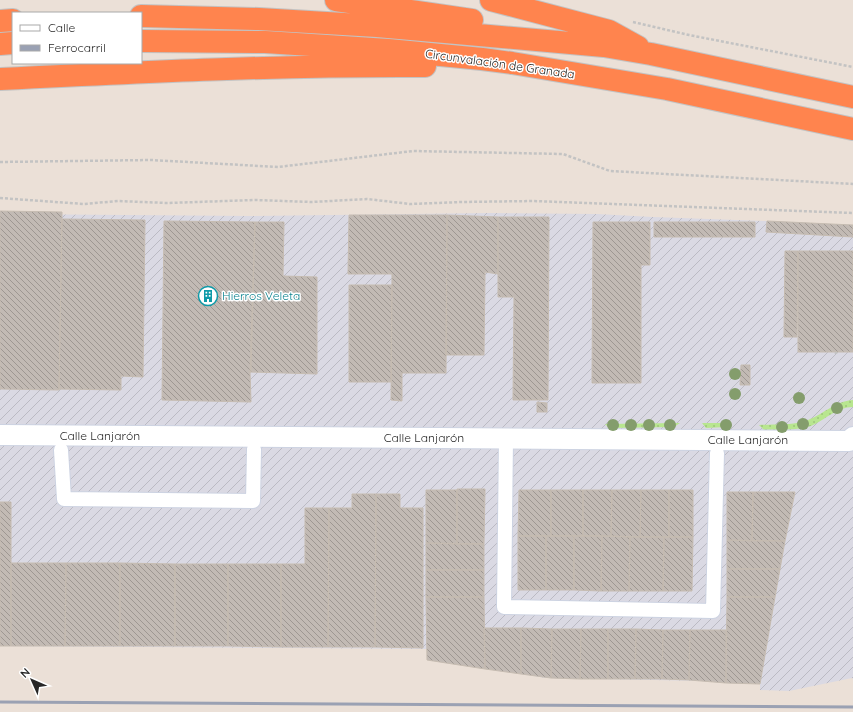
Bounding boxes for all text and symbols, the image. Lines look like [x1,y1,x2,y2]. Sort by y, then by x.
legend [12,12,142,64]
text: Calle [48,20,76,35]
text: Ferrocarril [48,40,106,55]
street label: Circunvalación de Granada [424,46,576,81]
building icon: Hierros Veleta [197,285,219,307]
place label: Hierros Veleta [222,288,300,303]
street label: Calle Lanjarón [60,428,140,443]
street label: Calle Lanjarón [384,430,464,445]
street label: Calle Lanjarón [708,432,788,447]
north arrow [12,660,52,700]
text: N [17,665,33,681]

